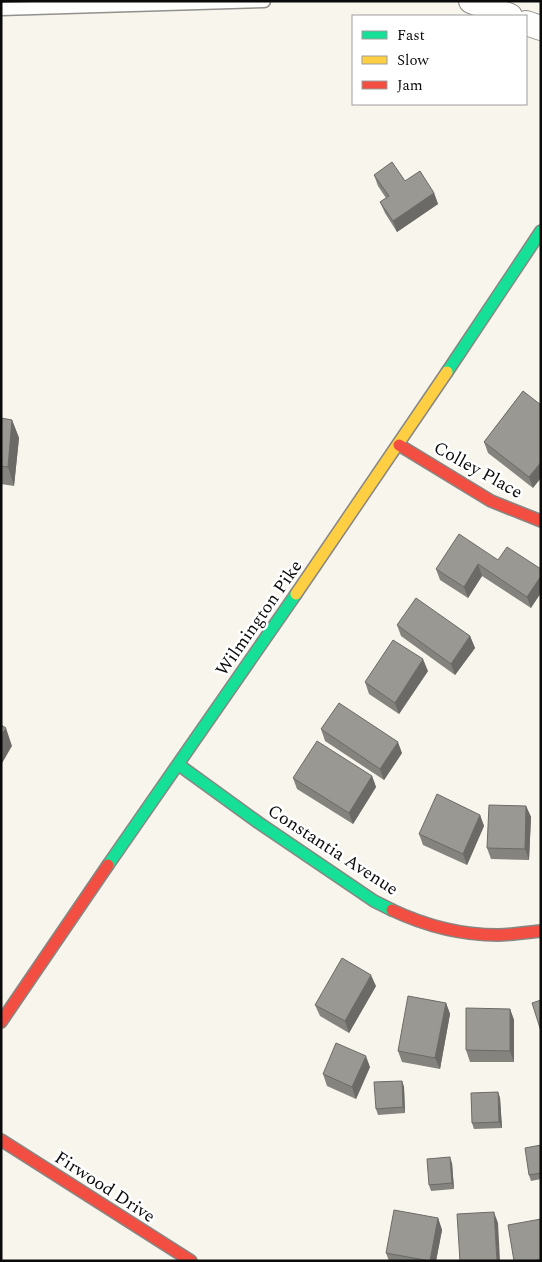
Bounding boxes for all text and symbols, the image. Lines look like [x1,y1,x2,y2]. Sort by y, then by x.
legend [352,15,527,105]
text: Fast [397,24,425,47]
text: Slow [397,49,429,72]
text: Jam [397,74,423,97]
street label: Colley Place [429,434,527,506]
street label: Wilmington Pike [209,554,309,682]
street label: Constantia Avenue [262,797,404,903]
street label: Firwood Drive [49,1144,161,1230]

